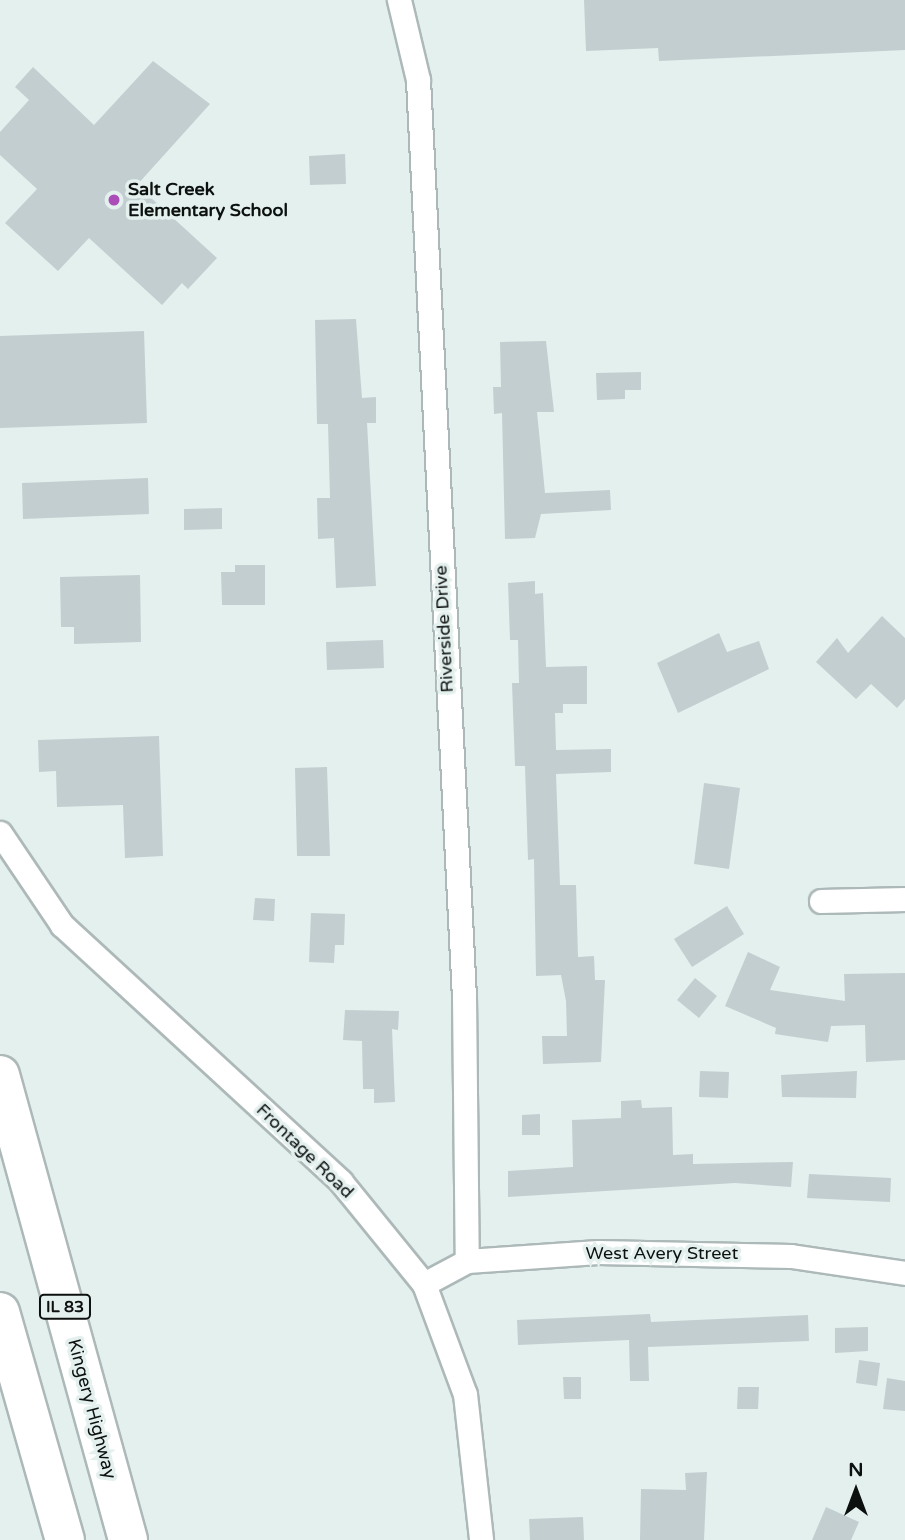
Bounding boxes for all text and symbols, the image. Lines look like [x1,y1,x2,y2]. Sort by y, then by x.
place label: Salt Creek Elementary School [128,179,288,222]
marker: Salt Creek Elementary School [106,192,122,208]
street label: Riverside Drive [430,565,458,693]
street label: Frontage Road [252,1099,358,1203]
street label: West Avery Street [586,1242,738,1264]
road number: IL 83 [39,1294,91,1320]
street label: Kingery Highway [63,1337,121,1481]
north arrow [821,1456,891,1526]
text: N [848,1459,864,1481]

